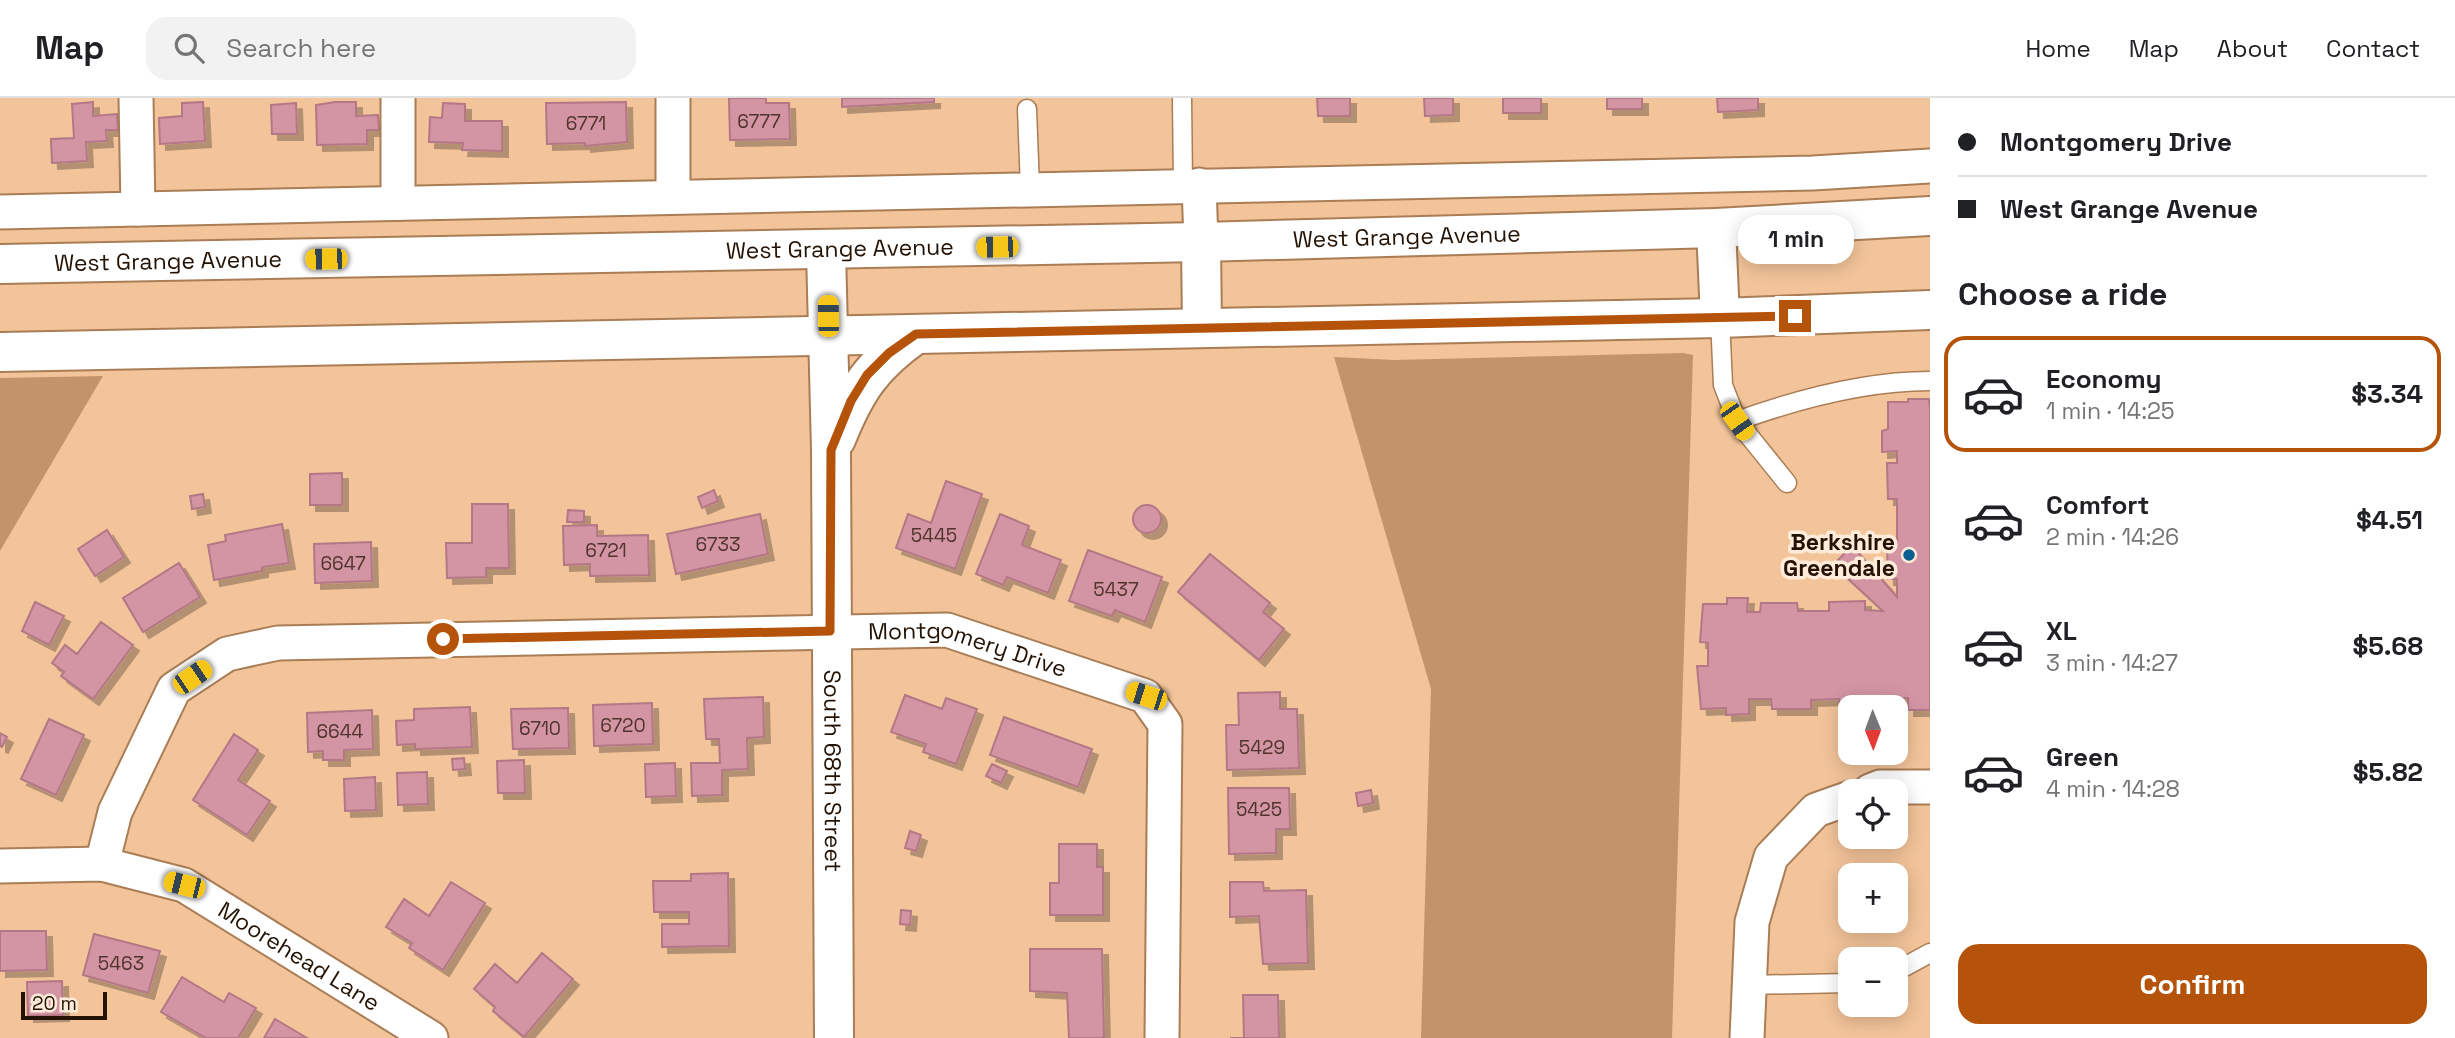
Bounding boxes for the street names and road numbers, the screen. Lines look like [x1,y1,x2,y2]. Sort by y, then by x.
street label: West Grange Avenue [1292,218,1521,254]
street label: West Grange Avenue [726,232,954,266]
street label: West Grange Avenue [54,244,282,278]
street label: Montgomery Drive [868,614,1071,684]
street label: South 68th Street [817,670,848,872]
street label: Moorehead Lane [212,895,386,1018]

